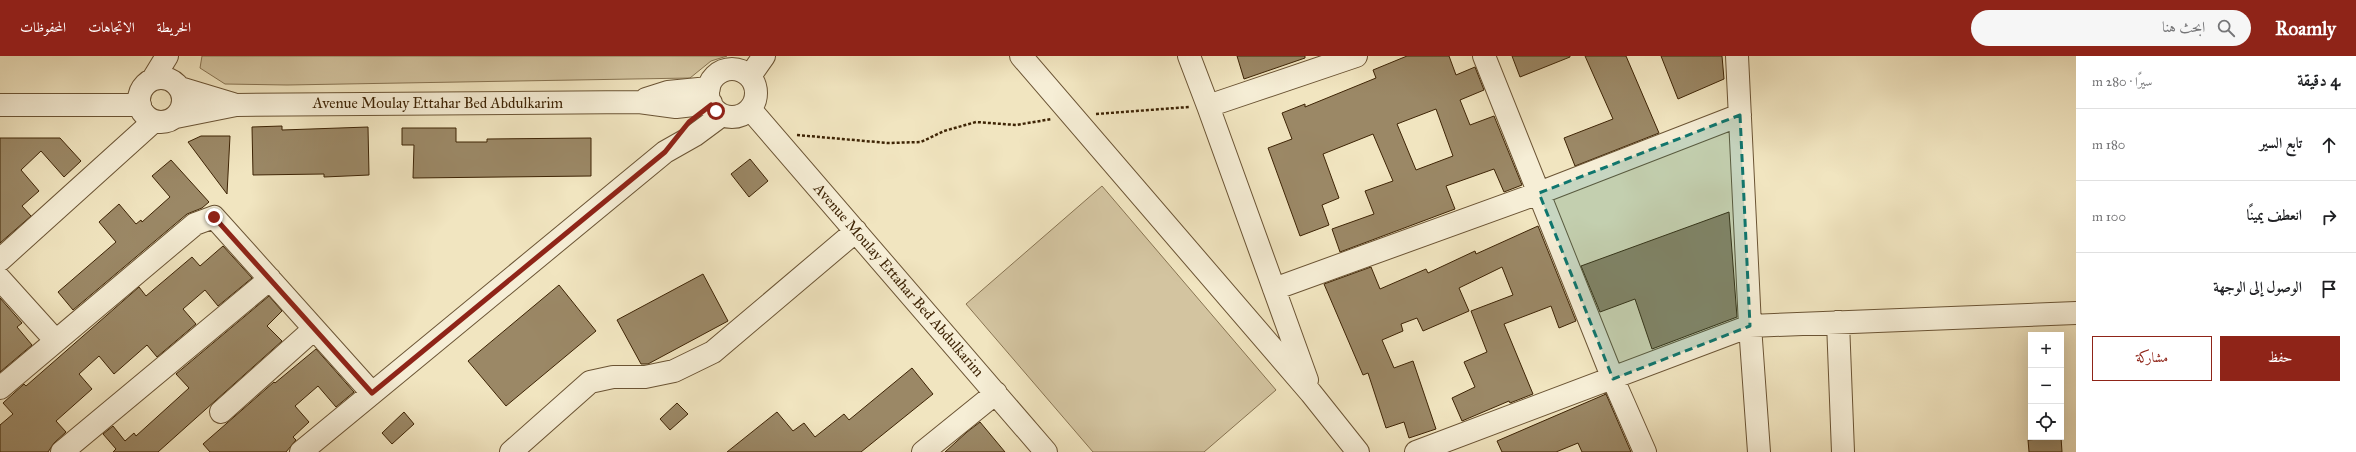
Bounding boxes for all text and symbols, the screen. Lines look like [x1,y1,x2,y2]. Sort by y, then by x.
search box [1971,10,2251,46]
icon: search [2215,17,2237,39]
text: Roamly [2275,17,2336,40]
text: ابحث هنا [2162,18,2205,36]
text: المحفوظات [20,19,66,36]
text: الاتجاهات [88,19,135,36]
text: الخريطة [157,19,191,36]
text: 4 دقيقة [2297,70,2340,91]
text: سيرًا · 280 m [2092,74,2152,90]
street label: Avenue Moulay Ettahar Bed Abdulkarim [312,94,564,112]
route start [707,102,725,120]
text: تابع السير [2260,134,2302,152]
icon: ahead [2318,134,2340,156]
text: 180 m [2092,137,2125,153]
street label: Avenue Moulay Ettahar Bed Abdulkarim [809,179,988,381]
text: انعطف يمينًا [2247,206,2302,224]
icon: right [2318,206,2340,228]
route end [205,208,223,226]
text: 100 m [2092,209,2126,225]
text: الوصول إلى الوجهة [2213,278,2302,296]
icon: arrive [2318,278,2340,300]
map controls [2028,332,2064,440]
button: + [2028,332,2064,368]
button: مشاركة [2092,336,2212,381]
button: حفظ [2220,336,2340,381]
button: − [2028,368,2064,404]
button: locate [2028,404,2064,440]

